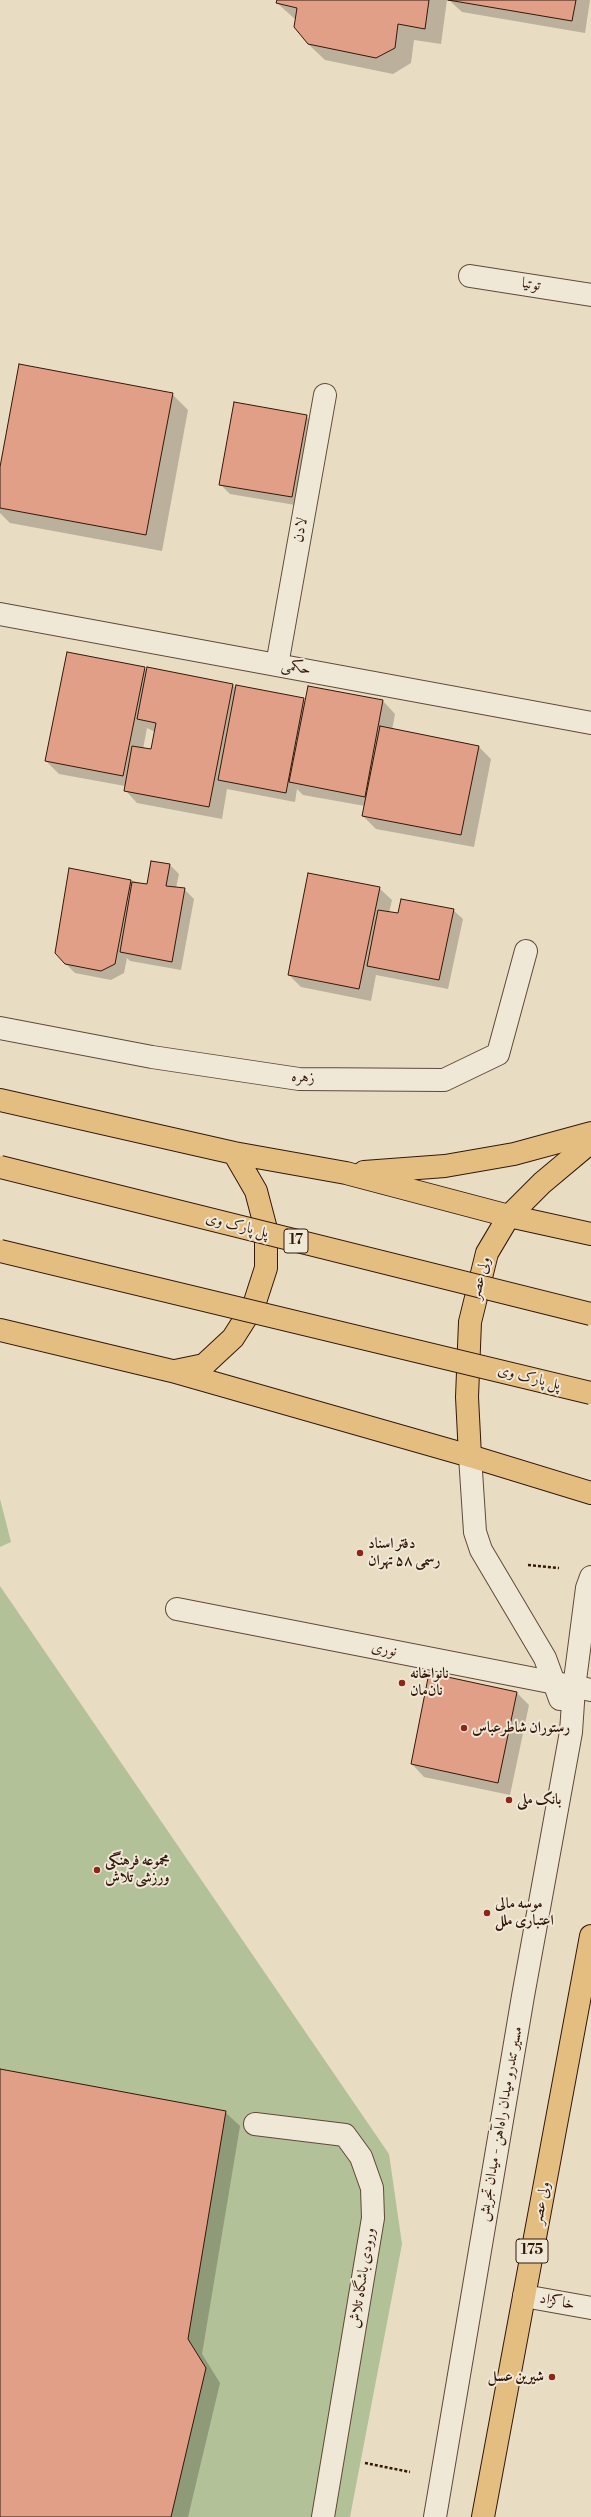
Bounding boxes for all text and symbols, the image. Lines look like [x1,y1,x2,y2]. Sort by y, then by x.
street label: توتیا [520,275,542,295]
street label: لادن [290,516,312,544]
street label: حکمی [280,657,312,679]
street label: زهره [291,1068,315,1088]
street label: پل پارک وی [204,1209,270,1243]
road number: 17 [284,1229,308,1253]
street label: ولی عصر [467,1255,495,1301]
street label: پل پارک وی [496,1361,562,1395]
place label: دفتر اسناد رسمی ۵۸ تهران [368,1535,441,1570]
marker: دفتر اسناد رسمی ۵۸ تهران [355,1548,365,1558]
street label: نوری [370,1639,398,1661]
place label: نانواخانه نان‌مان [410,1665,449,1700]
marker: نانواخانه نان‌مان [397,1678,407,1688]
place label: رستوران شاطرعباس [472,1719,570,1737]
marker: رستوران شاطرعباس [459,1723,469,1733]
place label: بانک ملی [517,1791,561,1809]
marker: بانک ملی [504,1795,514,1805]
place label: مجموعه فرهنگی ورزشی تلاش [105,1852,170,1887]
marker: مجموعه فرهنگی ورزشی تلاش [92,1865,102,1875]
place label: موسه مالی اعتباری ملل [495,1895,554,1930]
marker: موسه مالی اعتباری ملل [482,1908,492,1918]
street label: مسیر تندرو میدان راه‌آهن - میدان تجریش [475,2025,527,2223]
street label: ولی عصر [529,2180,555,2226]
street label: ورودی باشگاه تلاش [346,2226,380,2330]
road number: 175 [516,2239,548,2263]
street label: خاکزاد [538,2290,576,2314]
place label: شیرین عسل [488,2368,544,2386]
marker: شیرین عسل [547,2372,557,2382]

